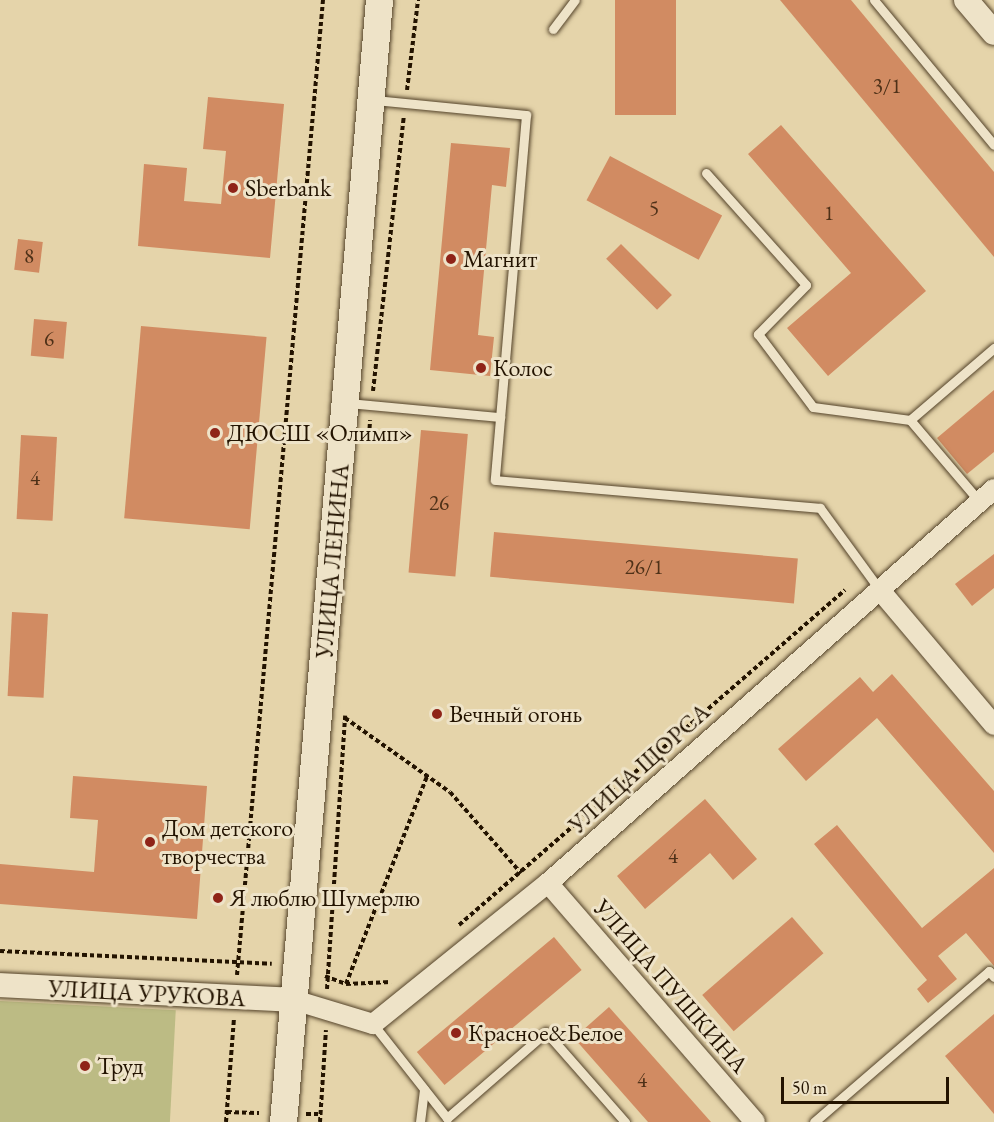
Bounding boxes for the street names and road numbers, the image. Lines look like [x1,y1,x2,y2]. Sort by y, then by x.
street label: УЛИЦА ЛЕНИНА [309,462,355,660]
street label: УЛИЦА ЩОРСА [562,697,716,839]
street label: УЛИЦА ПУШКИНА [588,893,754,1079]
street label: УЛИЦА УРУКОВА [48,973,246,1013]

